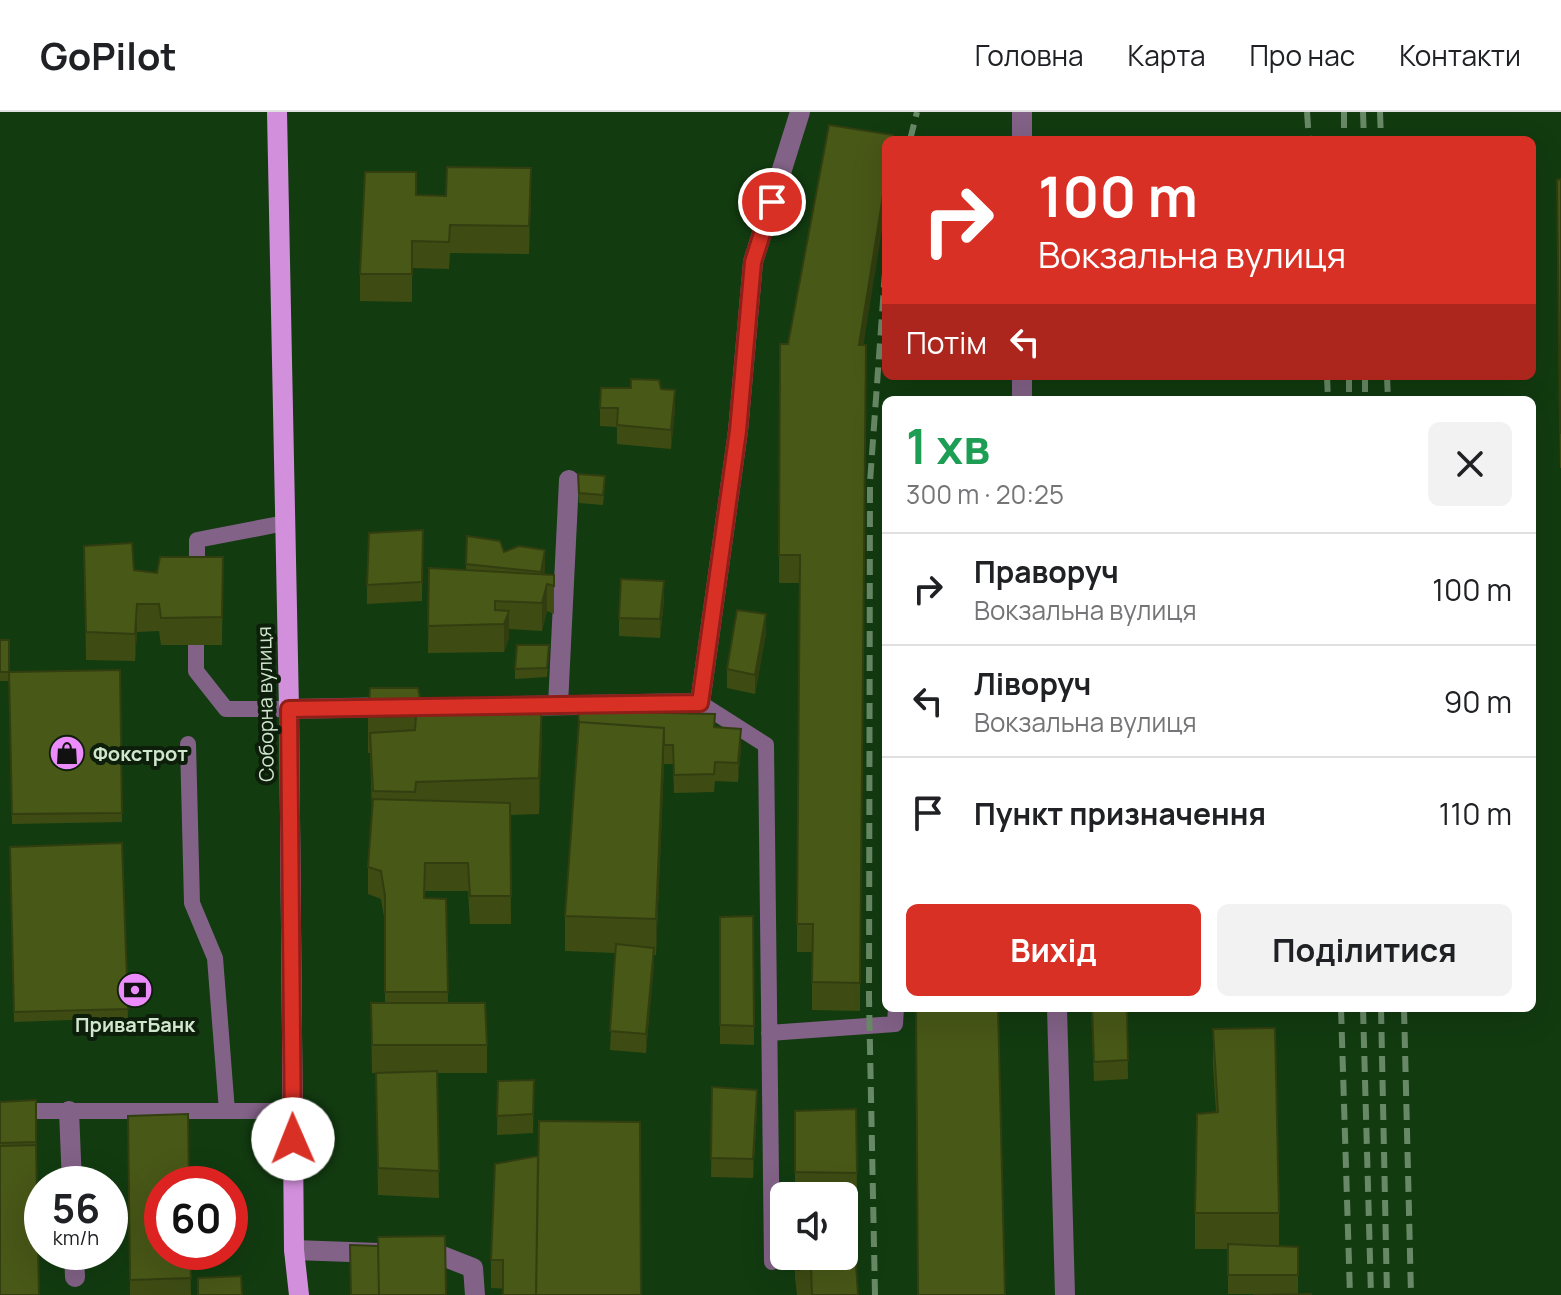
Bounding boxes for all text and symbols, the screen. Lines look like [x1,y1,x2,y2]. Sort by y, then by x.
text: GoPilot [40,29,177,81]
text: Головна [975,36,1084,74]
text: Карта [1128,36,1206,74]
text: Про нас [1250,36,1355,74]
text: Контакти [1399,36,1521,74]
text: 100 m [1038,157,1198,234]
pin [738,168,806,236]
icon: right [906,168,1010,272]
icon: arrive [750,180,794,224]
text: Вокзальна вулиця [1038,230,1346,279]
icon: left [1003,320,1047,364]
text: Потім [906,322,987,363]
text: 1 хв [906,413,990,478]
button: close [1428,422,1512,506]
text: 300 m · 20:25 [906,476,1064,512]
text: Праворуч [974,551,1119,592]
icon: right [906,567,950,611]
text: 100 m [1432,569,1512,610]
text: Вокзальна вулиця [974,592,1197,628]
street label: Соборна вулиця [250,626,280,782]
text: Ліворуч [974,663,1091,704]
icon: left [906,679,950,723]
text: 90 m [1444,681,1512,722]
text: Вокзальна вулиця [974,704,1197,740]
shop icon: Фокстрот [48,734,86,772]
place label: Фокстрот [93,740,188,767]
icon: arrive [906,791,950,835]
text: Пункт призначення [974,793,1266,834]
text: 110 m [1439,793,1512,834]
button: Вихід [906,904,1201,996]
button: Поділитися [1217,904,1512,996]
bank icon: ПриватБанк [116,971,154,1009]
place label: ПриватБанк [75,1011,196,1038]
position arrow [251,1097,335,1181]
speed limit sign: 60 [144,1166,248,1270]
text: 56 [52,1180,100,1235]
map controls [770,1182,858,1270]
button: sound [770,1182,858,1270]
text: km/h [53,1224,99,1251]

